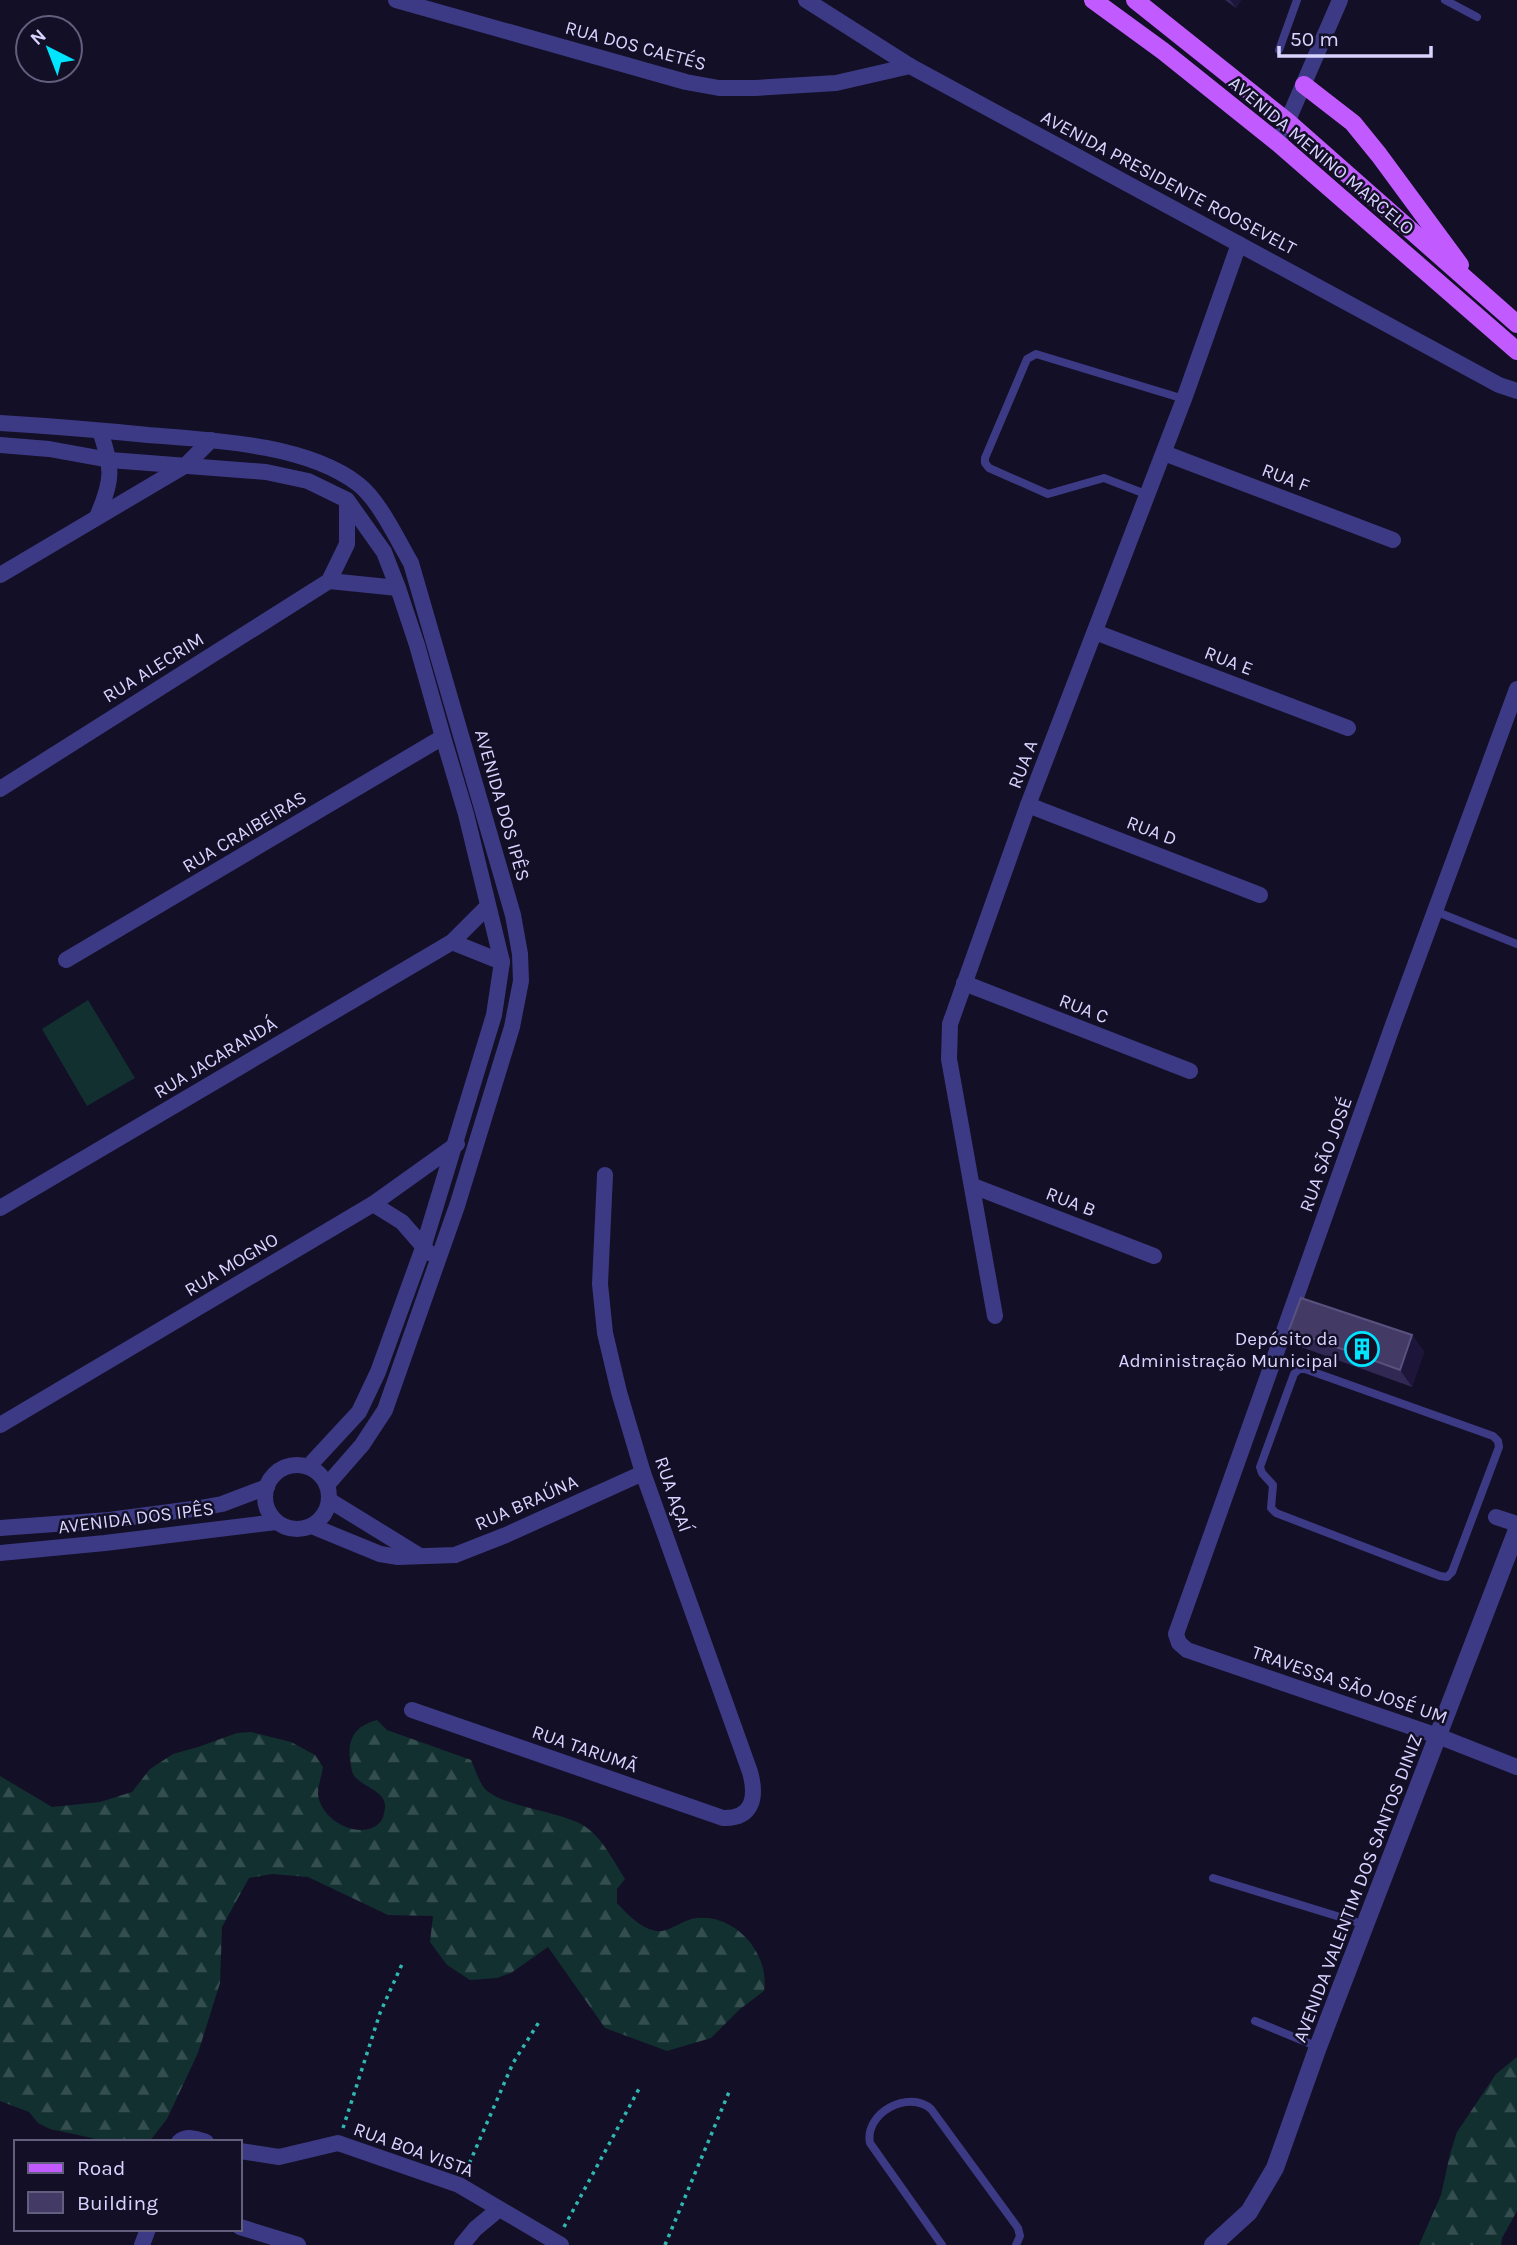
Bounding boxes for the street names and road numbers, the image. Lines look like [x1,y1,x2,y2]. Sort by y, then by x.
street label: RUA DOS CAETÉS [563,16,709,75]
street label: AVENIDA MENINO MARCELO [1224,72,1418,240]
street label: AVENIDA PRESIDENTE ROOSEVELT [1037,106,1300,260]
street label: RUA F [1259,459,1313,497]
street label: RUA ALECRIM [99,628,208,708]
street label: RUA E [1201,642,1256,680]
street label: AVENIDA DOS IPÊS [470,727,534,884]
street label: RUA A [1004,737,1042,792]
street label: RUA CRAIBEIRAS [178,786,311,878]
street label: RUA D [1123,811,1180,851]
street label: RUA C [1056,990,1111,1028]
street label: RUA JACARANDÁ [149,1012,281,1103]
street label: RUA SÃO JOSÉ [1294,1094,1357,1215]
street label: RUA B [1043,1182,1099,1221]
street label: RUA MOGNO [181,1228,282,1301]
street label: RUA AÇAÍ [650,1453,697,1536]
street label: RUA BRAÚNA [471,1470,581,1535]
street label: AVENIDA DOS IPÊS [57,1498,215,1538]
street label: TRAVESSA SÃO JOSÉ UM [1249,1640,1451,1729]
street label: RUA TARUMÃ [529,1721,640,1777]
street label: AVENIDA VALENTIM DOS SANTOS DINIZ [1289,1731,1427,2046]
street label: RUA BOA VISTA [351,2118,477,2182]

